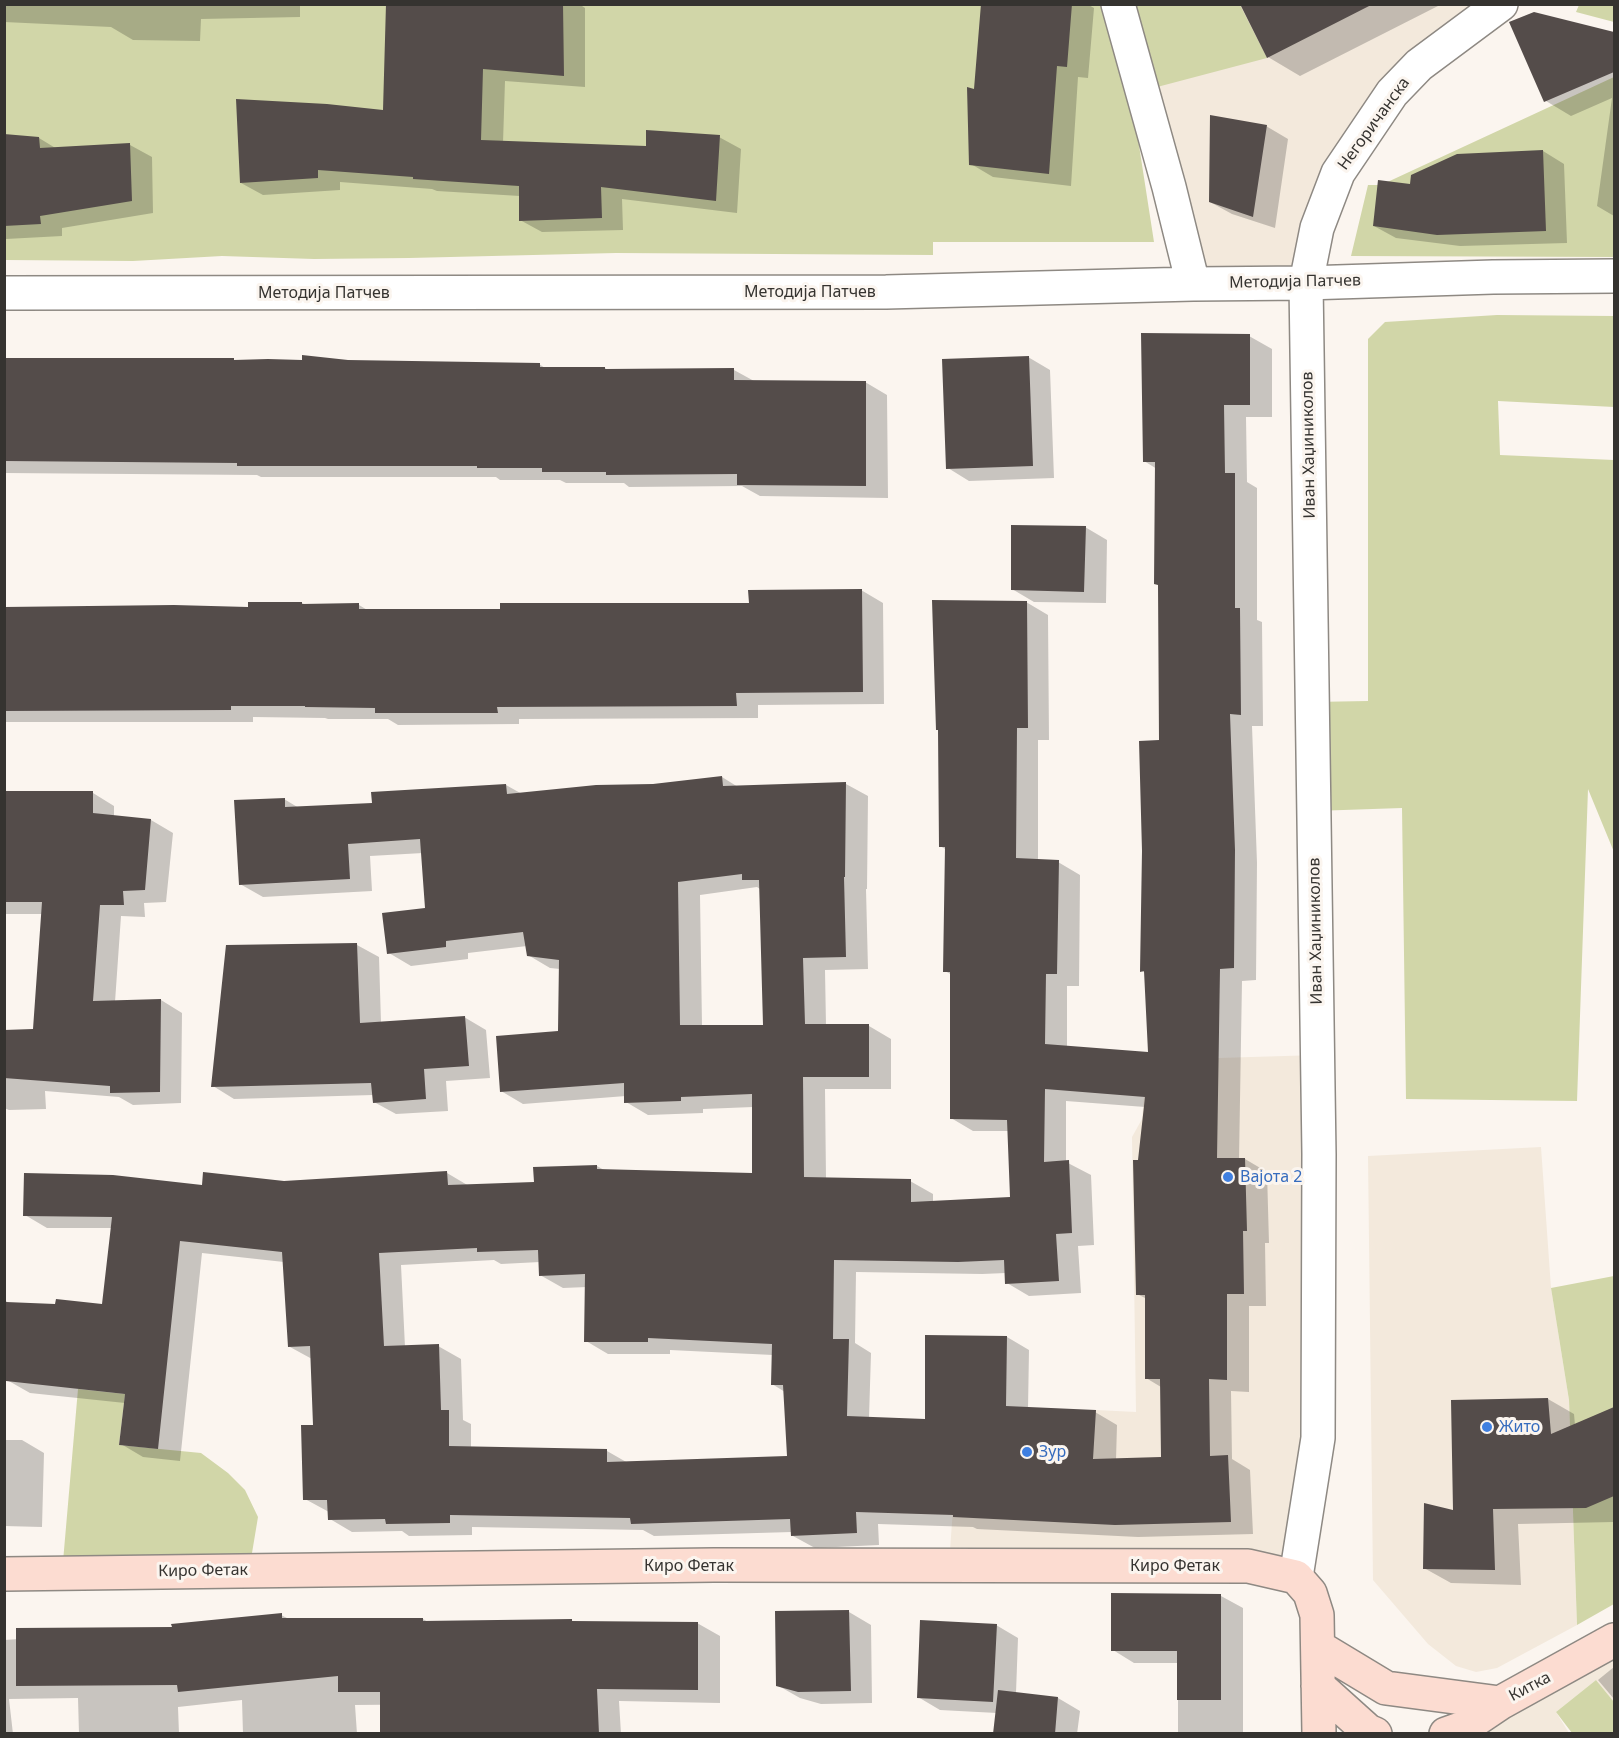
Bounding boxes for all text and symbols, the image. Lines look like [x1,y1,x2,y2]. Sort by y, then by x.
street label: Негоричанска [1334,74,1414,174]
street label: Методија Патчев [1229,271,1361,293]
street label: Методија Патчев [744,282,876,302]
street label: Методија Патчев [258,283,390,303]
street label: Иван Хаџиниколов [1298,371,1320,519]
street label: Иван Хаџиниколов [1305,857,1327,1005]
place label: Вајота 2 [1240,1167,1302,1187]
marker: Вајота 2 [1221,1170,1235,1184]
place label: Жито [1499,1417,1540,1437]
marker: Жито [1480,1420,1494,1434]
place label: Зур [1039,1442,1066,1462]
marker: Зур [1020,1445,1034,1459]
street label: Киро Фетак [644,1556,734,1576]
street label: Киро Фетак [1130,1556,1220,1576]
street label: Киро Фетак [158,1561,248,1581]
street label: Китка [1506,1668,1554,1706]

